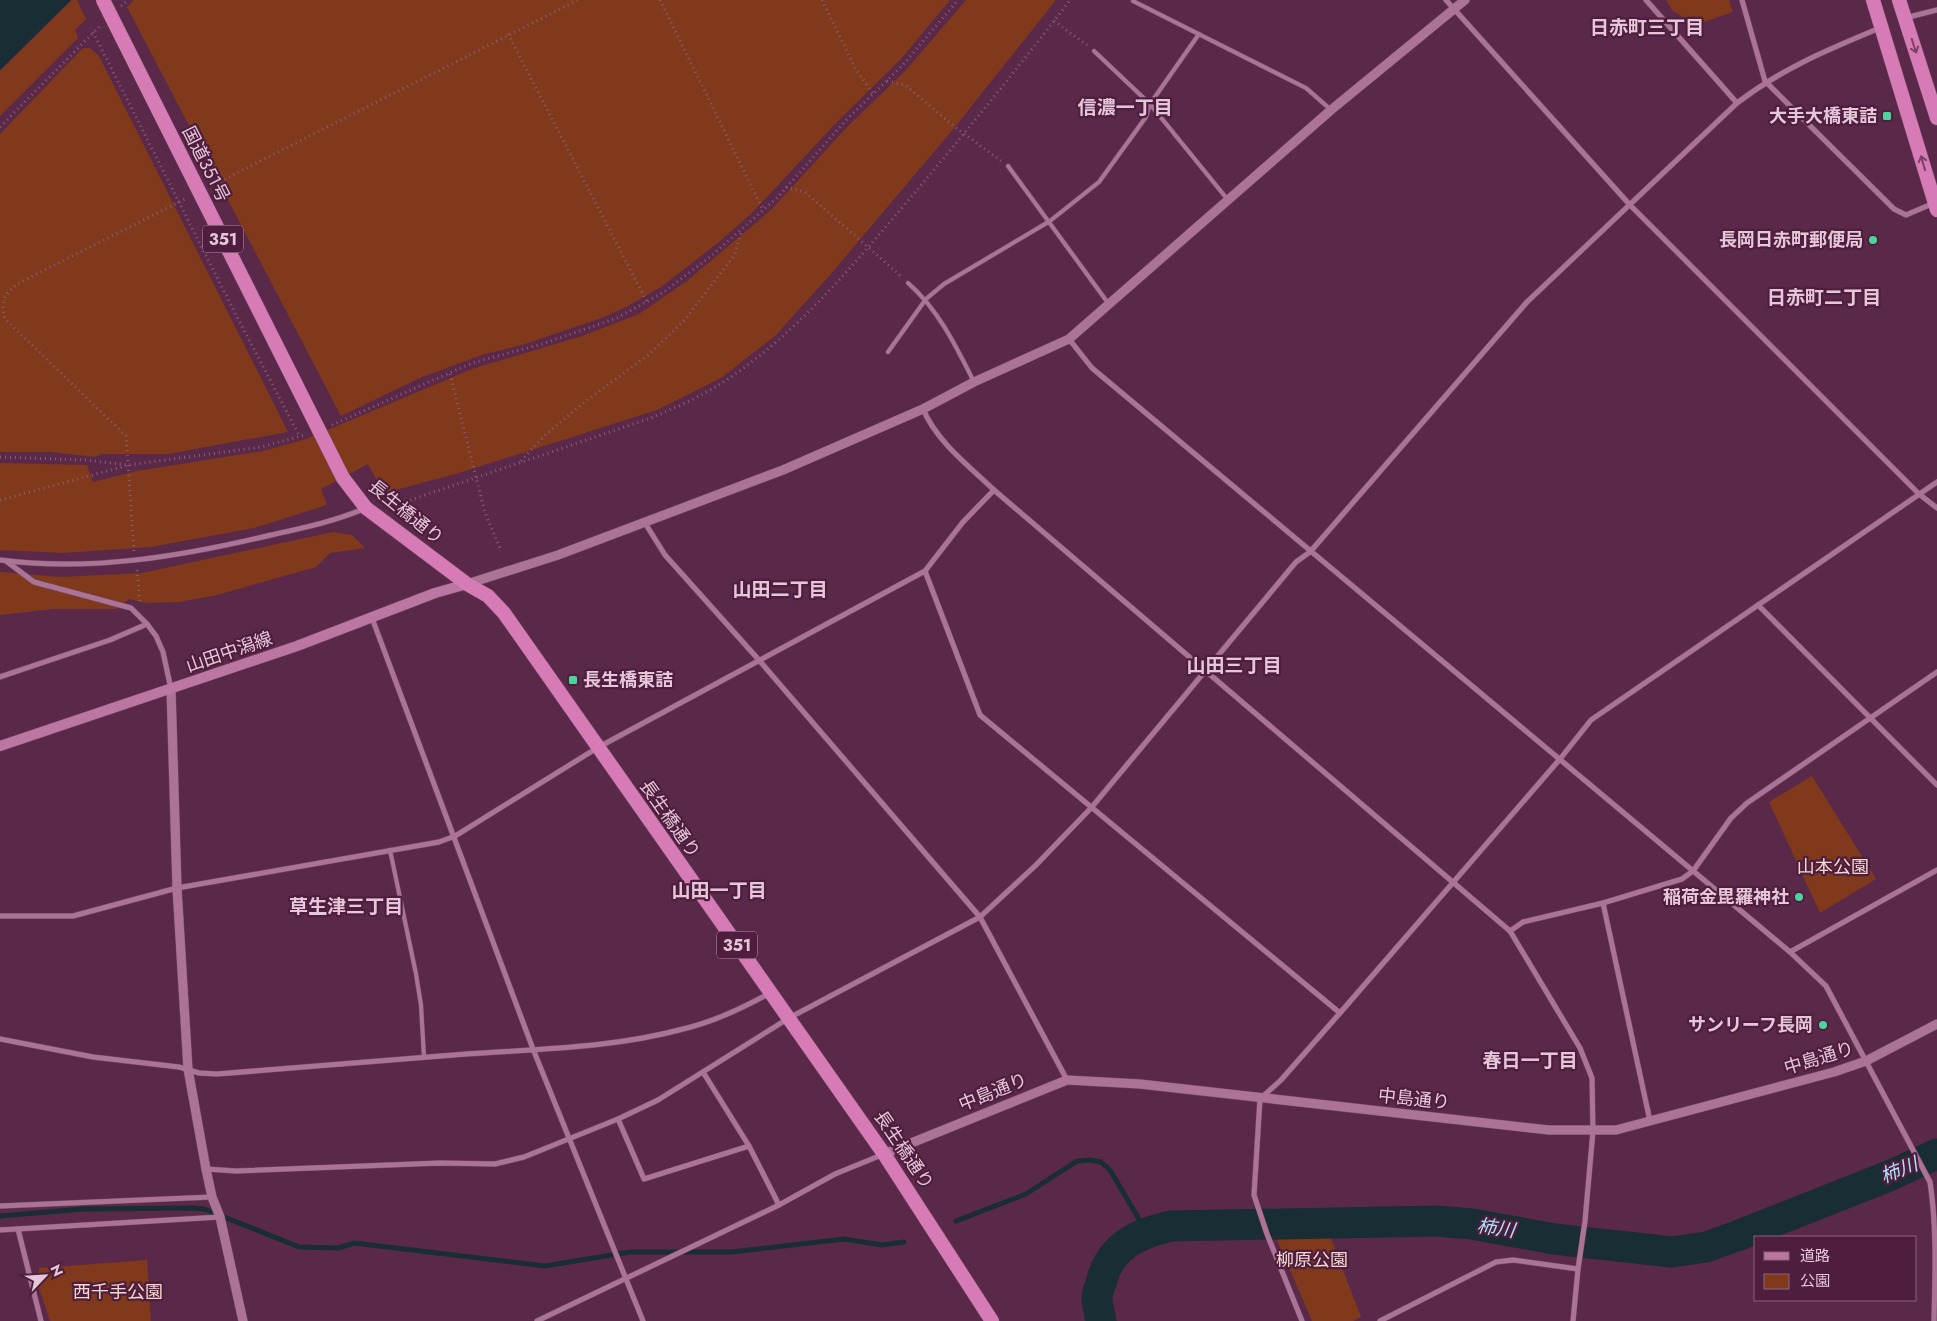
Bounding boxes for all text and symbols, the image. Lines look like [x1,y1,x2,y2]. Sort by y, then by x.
district label: 日赤町三丁目 [1590,14,1704,41]
one-way arrow [1909,38,1919,54]
district label: 信濃一丁目 [1077,94,1173,121]
place label: 大手大橋東詰 [1769,103,1877,129]
marker: 大手大橋東詰 [1881,110,1893,122]
street label: 国道351号 [176,122,236,206]
one-way arrow [1917,155,1927,171]
road number: 351 [203,225,243,252]
place label: 長岡日赤町郵便局 [1719,227,1863,253]
marker: 長岡日赤町郵便局 [1867,234,1879,246]
district label: 日赤町二丁目 [1767,284,1881,311]
street label: 長生橋通り [363,474,449,550]
district label: 山田二丁目 [732,576,828,603]
street label: 山田中潟線 [182,625,276,679]
district label: 山田三丁目 [1186,652,1282,679]
place label: 長生橋東詰 [583,667,673,693]
marker: 長生橋東詰 [567,674,579,686]
street label: 長生橋通り [634,775,706,863]
park label: 山本公園 [1797,854,1869,880]
district label: 山田一丁目 [671,877,767,904]
place label: 稲荷金毘羅神社 [1663,884,1789,910]
marker: 稲荷金毘羅神社 [1793,891,1805,903]
district label: 草生津三丁目 [289,893,403,920]
road number: 351 [717,932,757,958]
place label: サンリーフ長岡 [1688,1012,1813,1038]
marker: サンリーフ長岡 [1817,1019,1829,1031]
street label: 中島通り [1781,1035,1857,1081]
district label: 春日一丁目 [1482,1047,1578,1074]
street label: 中島通り [955,1066,1031,1118]
street label: 中島通り [1377,1082,1451,1116]
street label: 長生橋通り [868,1105,940,1195]
water label: 柿川 [1876,1150,1924,1190]
water label: 柿川 [1475,1212,1519,1244]
legend [1754,1236,1917,1301]
text: 道路 [1800,1245,1830,1267]
park label: 柳原公園 [1276,1247,1348,1273]
north arrow [20,1251,70,1301]
text: N [45,1261,68,1280]
text: 公園 [1800,1270,1830,1292]
park label: 西千手公園 [73,1279,163,1305]

